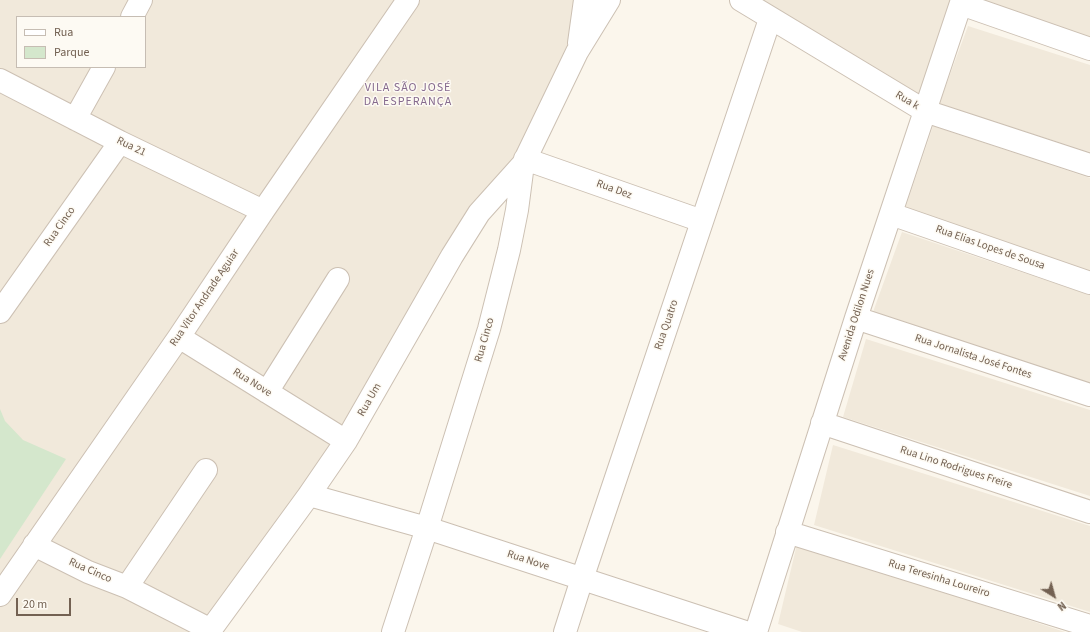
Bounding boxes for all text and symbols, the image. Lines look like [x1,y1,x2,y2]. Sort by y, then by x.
legend [16,16,146,68]
text: Rua [54,24,73,41]
text: Parque [54,44,90,61]
district label: VILA SÃO JOSÉ DA ESPERANÇA [364,81,452,109]
street label: Rua k [893,89,921,113]
street label: Rua 21 [114,134,148,160]
street label: Rua Dez [594,177,634,203]
street label: Rua Cinco [41,204,79,250]
street label: Rua Elias Lopes de Sousa [934,223,1046,273]
street label: Rua Vitor Andrade Aguiar [168,247,242,349]
street label: Avenida Odilon Nues [836,268,878,362]
street label: Rua Quatro [652,298,682,352]
street label: Rua Cinco [472,316,498,364]
street label: Rua Jornalista José Fontes [913,332,1033,382]
street label: Rua Nove [230,366,274,400]
street label: Rua Um [355,381,385,419]
street label: Rua Lino Rodrigues Freire [898,444,1014,492]
street label: Rua Nove [505,548,551,574]
street label: Rua Cinco [66,556,114,586]
street label: Rua Teresinha Loureiro [887,557,991,601]
north arrow [1034,576,1074,616]
scale bar [18,590,73,616]
text: 20 m [23,596,47,613]
text: N [1054,598,1069,614]

